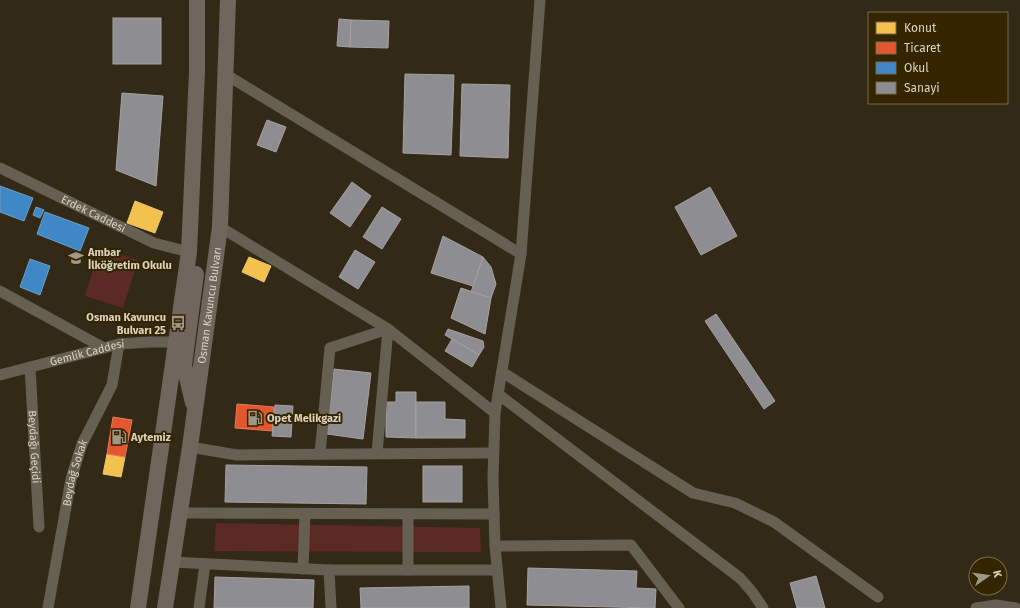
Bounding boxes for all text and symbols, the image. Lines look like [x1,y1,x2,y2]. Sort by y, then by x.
legend [868,12,1008,104]
text: Konut [904,21,937,35]
text: Ticaret [904,41,942,55]
text: Okul [904,61,929,75]
text: Sanayi [904,81,940,95]
street label: Erdek Caddesi [59,193,128,235]
place label: Ambar İlköğretim Okulu [87,246,172,272]
street label: Osman Kavuncu Bulvarı [195,246,224,364]
school or university icon: Ambar İlköğretim Okulu [67,249,85,267]
place label: Osman Kavuncu Bulvarı 25 [86,311,166,337]
bus stop icon: Osman Kavuncu Bulvarı 25 [169,314,187,332]
street label: Gemlik Caddesi [48,338,125,369]
fuel station icon: Opet Melikgazi [246,409,264,427]
street label: Beydağı Geçidi [25,410,43,484]
place label: Opet Melikgazi [267,412,341,425]
fuel station icon: Aytemiz [110,428,128,446]
place label: Aytemiz [130,431,171,444]
street label: Beydağ Sokak [60,437,90,507]
north arrow [968,556,1008,596]
text: K [990,569,1005,580]

